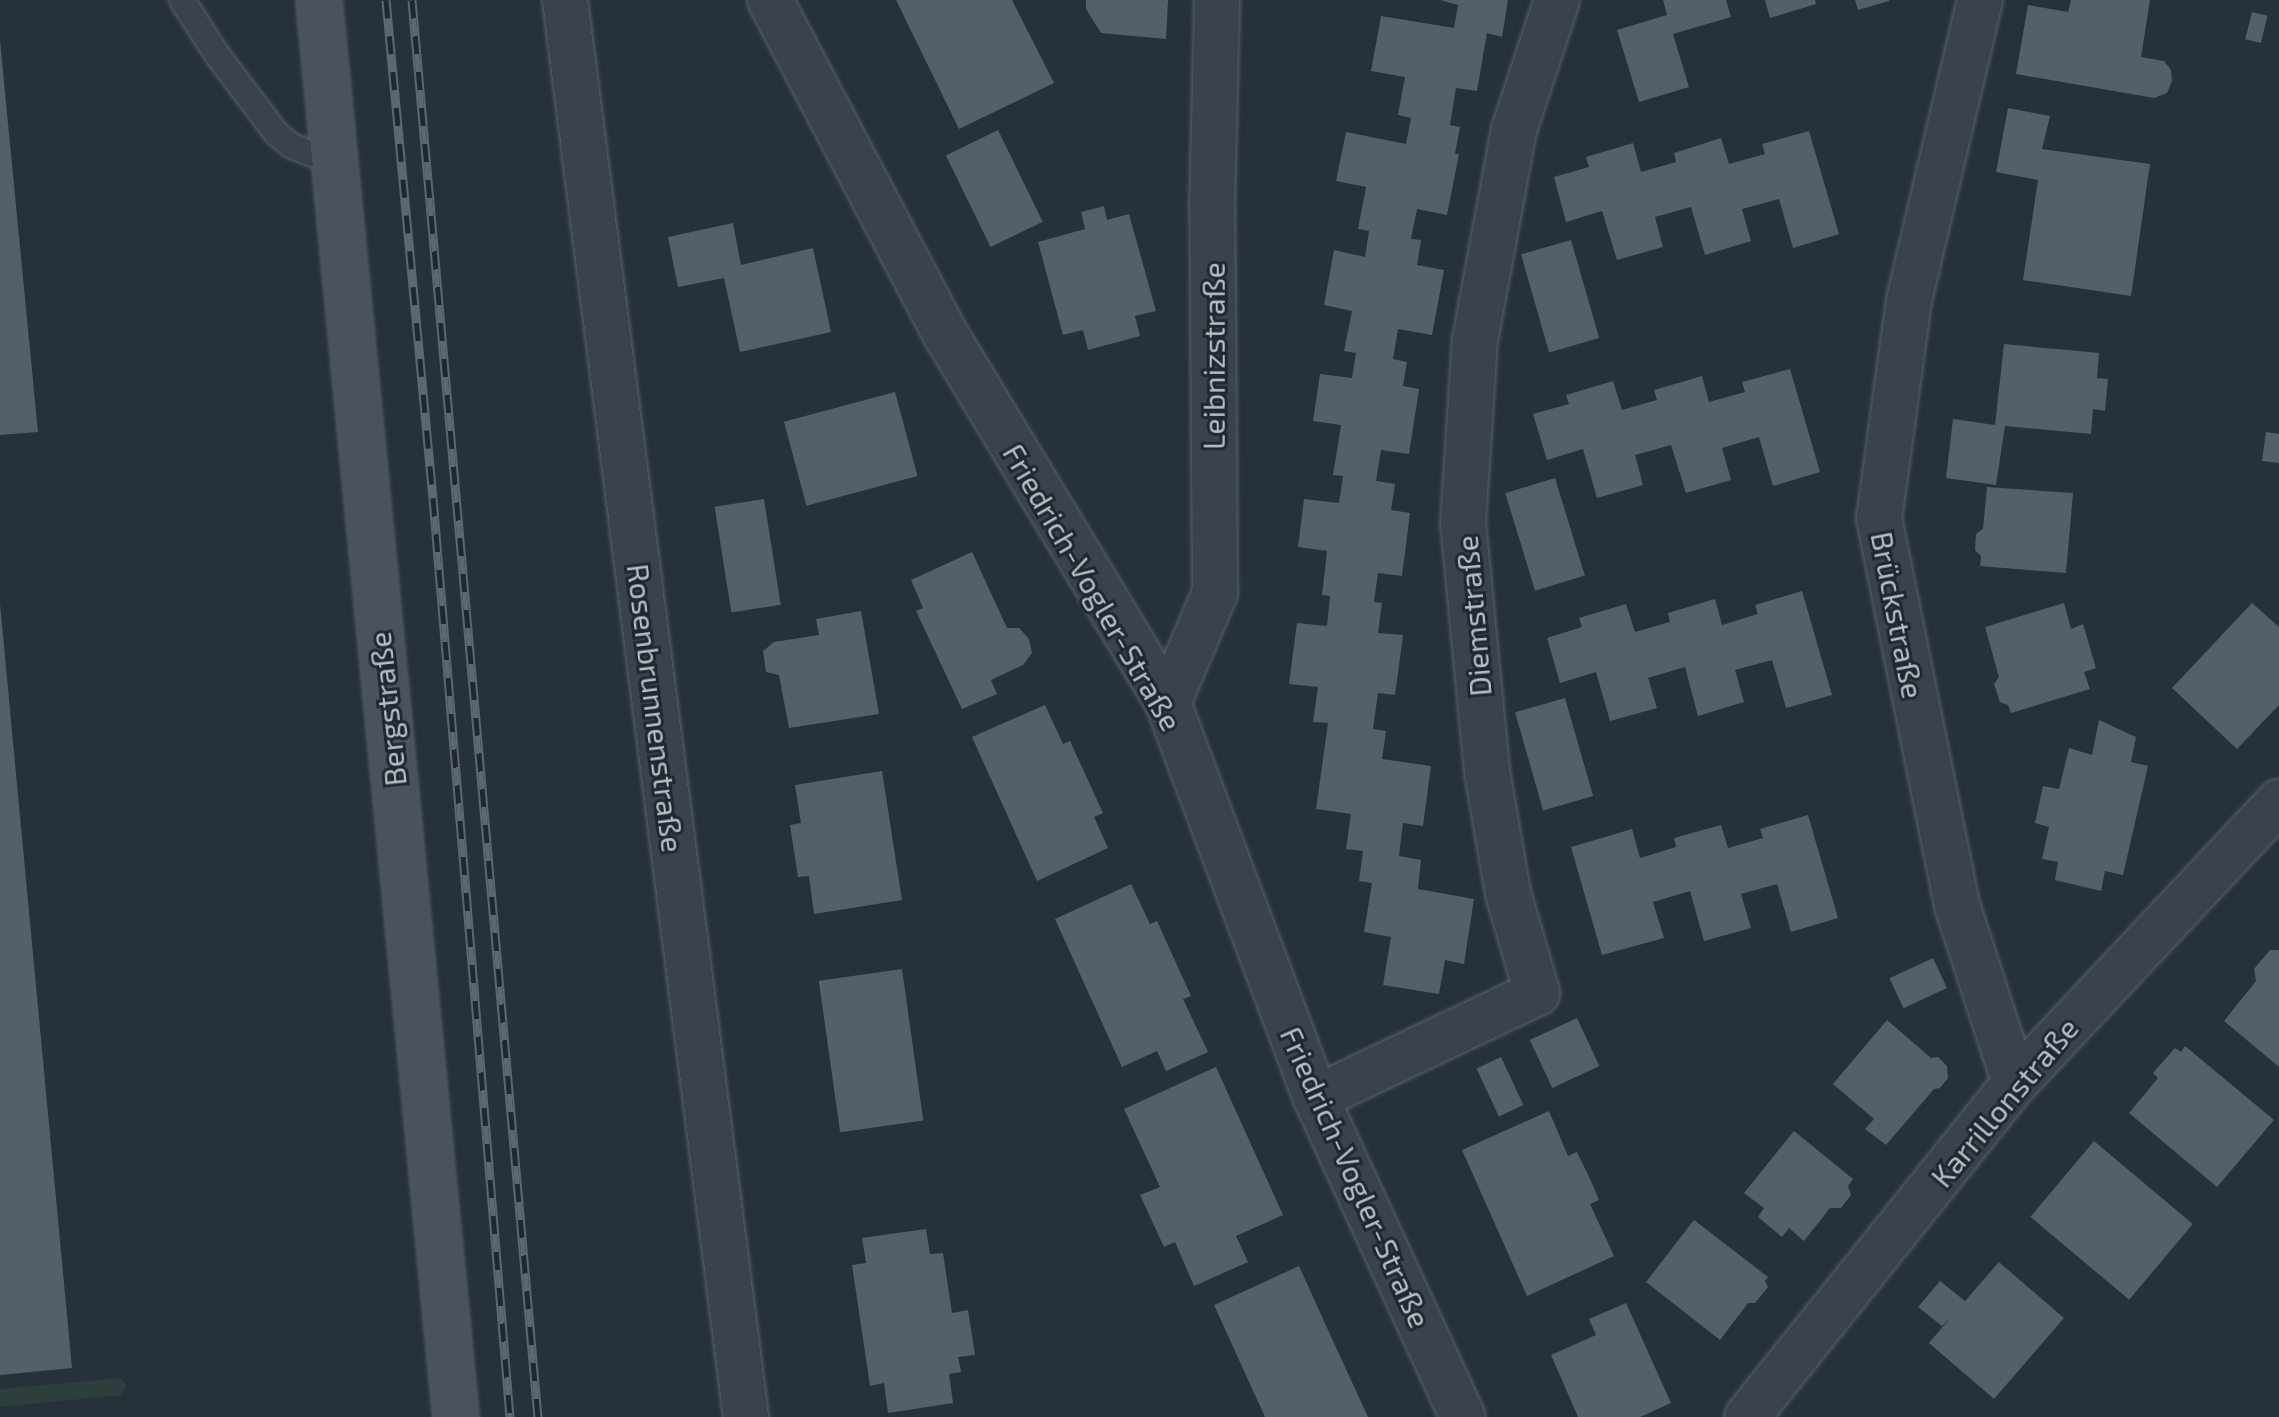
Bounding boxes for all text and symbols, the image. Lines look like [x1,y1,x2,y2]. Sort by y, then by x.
street label: Leibnizstraße [1195,262,1231,450]
street label: Friedrich-Vogler-Straße [996,437,1190,737]
street label: Brückstraße [1864,529,1932,701]
street label: Diemstraße [1448,534,1498,698]
street label: Rosenbrunnenstraße [620,562,692,854]
street label: Bergstraße [361,630,413,788]
street label: Karrillonstraße [1923,1010,2085,1194]
street label: Friedrich-Vogler-Straße [1273,1021,1439,1333]

